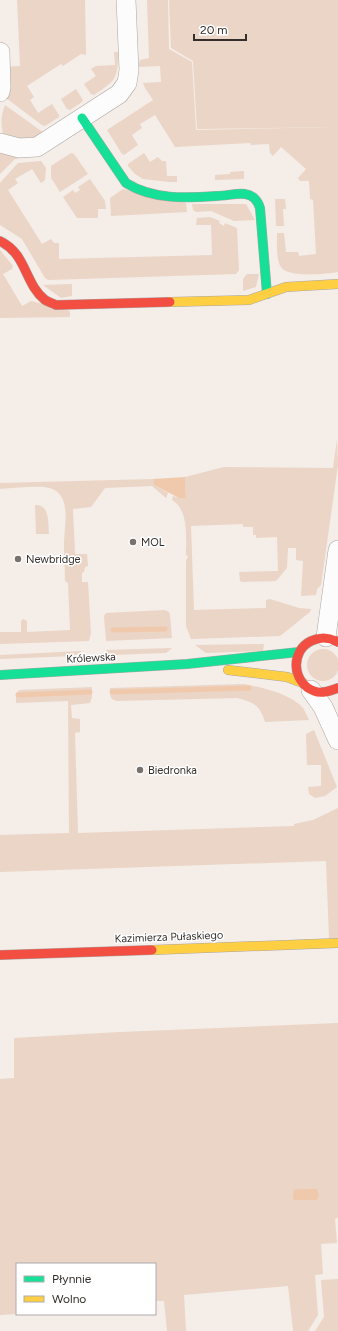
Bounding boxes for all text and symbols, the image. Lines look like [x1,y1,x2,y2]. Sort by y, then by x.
scale bar [194,16,246,42]
text: 20 m [200,23,228,37]
place label: MOL [141,536,165,549]
marker: MOL [128,537,138,547]
place label: Newbridge [26,553,81,566]
marker: Newbridge [13,554,23,564]
street label: Królewska [66,650,116,666]
place label: Biedronka [148,764,197,777]
marker: Biedronka [135,765,145,775]
street label: Kazimierza Pułaskiego [115,929,223,945]
legend [16,1263,156,1315]
text: Płynnie [52,1272,92,1286]
text: Wolno [52,1292,86,1306]

